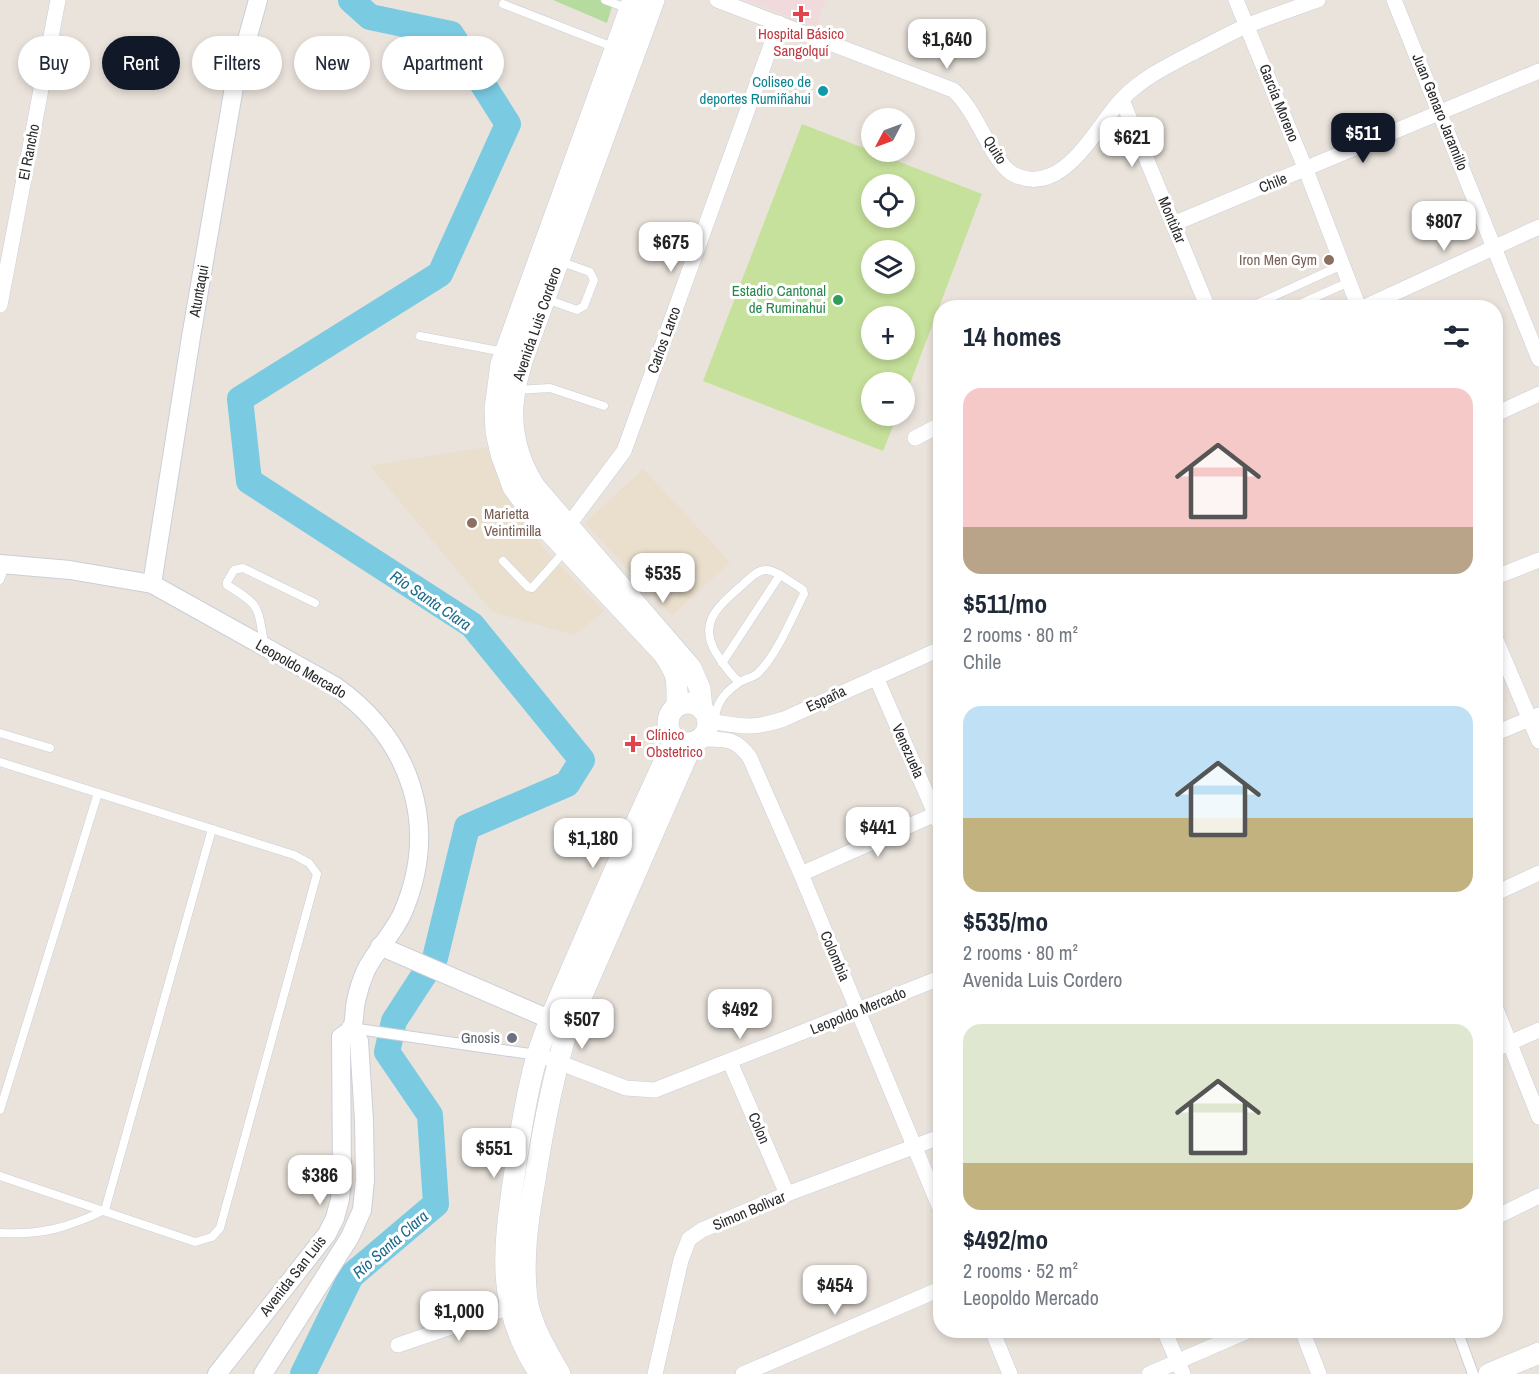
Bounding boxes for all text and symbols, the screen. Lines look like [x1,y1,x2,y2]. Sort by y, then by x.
marker: Hospital Básico Sangolquí [792,5,810,23]
pin: $1,640 [898,19,996,70]
place label: Hospital Básico Sangolquí [758,23,844,61]
text: $1,640 [922,25,972,52]
chip: Buy [18,36,90,90]
chip: Rent [102,36,180,90]
chip: Filters [192,36,282,90]
chip: New [294,36,370,90]
chip: Apartment [382,36,504,90]
street label: Juan Genaro Jaramillo [1407,50,1474,174]
street label: García Moreno [1254,61,1305,145]
place label: Coliseo de deportes Rumiñahui [700,71,811,109]
marker: Coliseo de deportes Rumiñahui [816,84,830,98]
north arrow [861,108,915,162]
map controls [861,108,915,426]
pin: $511 [1327,113,1399,164]
pin: $621 [1096,117,1168,168]
text: $511 [1345,119,1381,146]
street label: El Rancho [13,122,44,182]
text: $621 [1114,123,1150,150]
street label: Quito [979,131,1012,168]
street label: Chile [1256,167,1290,198]
button: locate [861,174,915,228]
street label: Montùfar [1153,193,1192,246]
pin: $807 [1408,201,1480,252]
text: $807 [1426,207,1462,234]
pin: $675 [635,222,707,273]
text: $675 [653,228,689,255]
button: layers [861,240,915,294]
place label: Iron Men Gym [1239,249,1317,270]
marker: Iron Men Gym [1322,253,1336,267]
street label: Atuntaqui [183,263,213,320]
street label: Avenida Luis Cordero [507,264,566,385]
place label: Estadio Cantonal de Ruminahui [732,280,826,318]
marker: Estadio Cantonal de Ruminahui [831,293,845,307]
street label: Carlos Larco [642,303,685,376]
button: + [861,306,915,360]
text: 14 homes [963,319,1061,354]
icon: filters [1440,320,1473,353]
button: − [861,372,915,426]
icon: home [1164,427,1272,535]
place label: Marietta Veintimilla [484,503,542,541]
marker: Marietta Veintimilla [465,516,479,530]
pin: $535 [627,553,699,604]
text: $535 [645,559,681,586]
water label: Río Santa Clara [386,565,476,635]
text: $511/mo [963,586,1047,621]
text: 2 rooms · 80 m² [963,621,1078,648]
street label: Leopoldo Mercado [252,634,351,703]
text: Chile [963,648,1001,675]
street label: España [802,680,849,717]
street label: Venezuela [887,720,930,781]
place label: Clínico Obstetrico [646,724,703,762]
marker: Clínico Obstetrico [624,735,642,753]
icon: home [1164,745,1272,853]
pin: $441 [842,807,914,858]
text: $441 [860,813,896,840]
pin: $1,180 [544,818,642,869]
text: $1,180 [568,824,618,851]
text: $535/mo [963,904,1048,939]
street label: Colombia [816,927,855,984]
text: 2 rooms · 80 m² [963,939,1078,966]
text: Avenida Luis Cordero [963,966,1122,993]
street label: Leopoldo Mercado [807,982,909,1039]
pin: $492 [704,989,776,1040]
text: $492 [722,995,758,1022]
pin: $507 [546,999,618,1050]
text: $507 [564,1005,600,1032]
place label: Gnosis [461,1027,500,1048]
marker: Gnosis [505,1031,519,1045]
icon: home [1164,1063,1272,1171]
street label: Colon [744,1109,775,1147]
pin: $551 [458,1128,530,1179]
text: $551 [476,1134,512,1161]
pin: $386 [284,1155,356,1206]
text: $386 [302,1161,338,1188]
street label: Simon Bolìvar [709,1186,788,1235]
water label: Río Santa Clara [348,1205,432,1283]
text: $492/mo [963,1222,1048,1257]
street label: Avenida San Luis [254,1231,331,1321]
text: 2 rooms · 52 m² [963,1257,1078,1284]
pin: $454 [799,1265,871,1316]
text: $454 [817,1271,853,1298]
text: Leopoldo Mercado [963,1284,1099,1311]
pin: $1,000 [410,1291,508,1342]
text: $1,000 [434,1297,484,1324]

